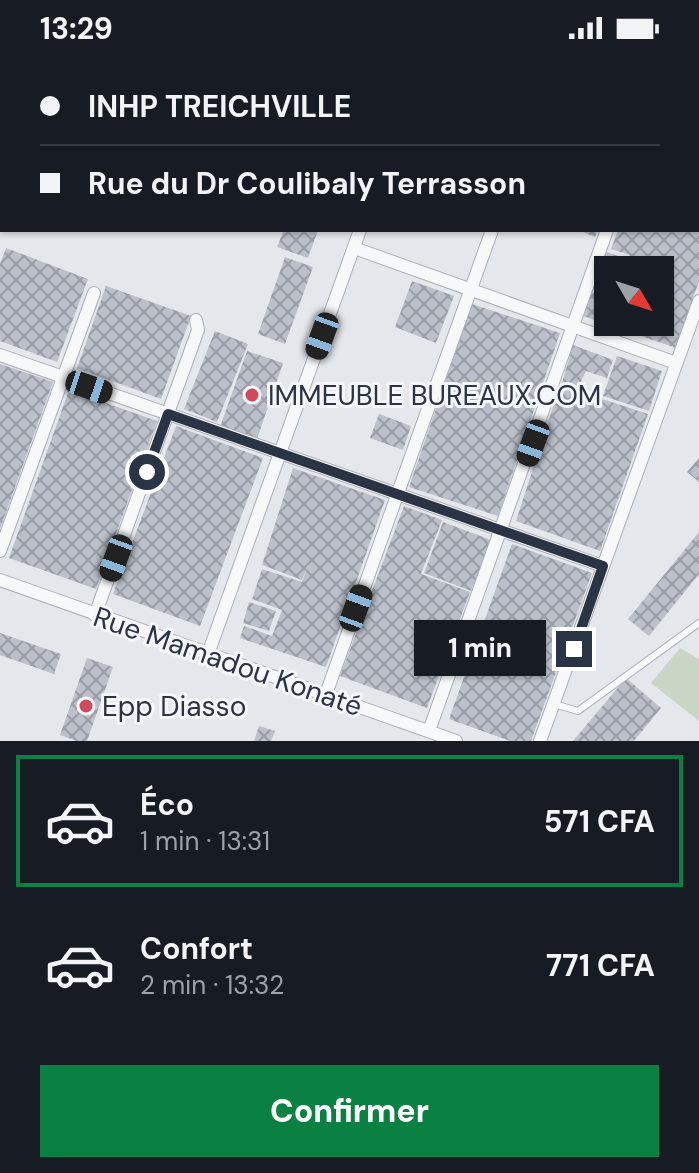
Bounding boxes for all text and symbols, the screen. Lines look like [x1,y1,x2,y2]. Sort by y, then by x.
text: 13:29 [40,9,113,48]
text: INHP TREICHVILLE [88,87,351,126]
text: Rue du Dr Coulibaly Terrasson [88,164,526,203]
north arrow [594,256,674,336]
map controls [594,256,674,336]
car [303,309,341,363]
car [62,368,116,406]
place label: IMMEUBLE BUREAUX.COM [268,377,601,414]
marker: IMMEUBLE BUREAUX.COM [243,386,261,404]
car [514,416,552,470]
route start [129,454,165,490]
car [97,531,135,585]
car [337,581,375,635]
street label: Rue Mamadou Konaté [88,598,367,725]
callout: 1 min [414,621,546,677]
text: 1 min [448,631,512,665]
route end [556,631,592,667]
place label: Epp Diasso [102,688,246,725]
marker: Epp Diasso [77,697,95,715]
icon: car [44,785,116,857]
text: Éco [140,785,194,824]
text: 571 CFA [544,802,655,841]
text: 1 min · 13:31 [140,824,270,858]
icon: car [44,929,116,1001]
text: Confort [140,929,253,968]
text: 771 CFA [546,946,655,985]
text: 2 min · 13:32 [140,968,284,1002]
button: Confirmer [40,1065,659,1157]

